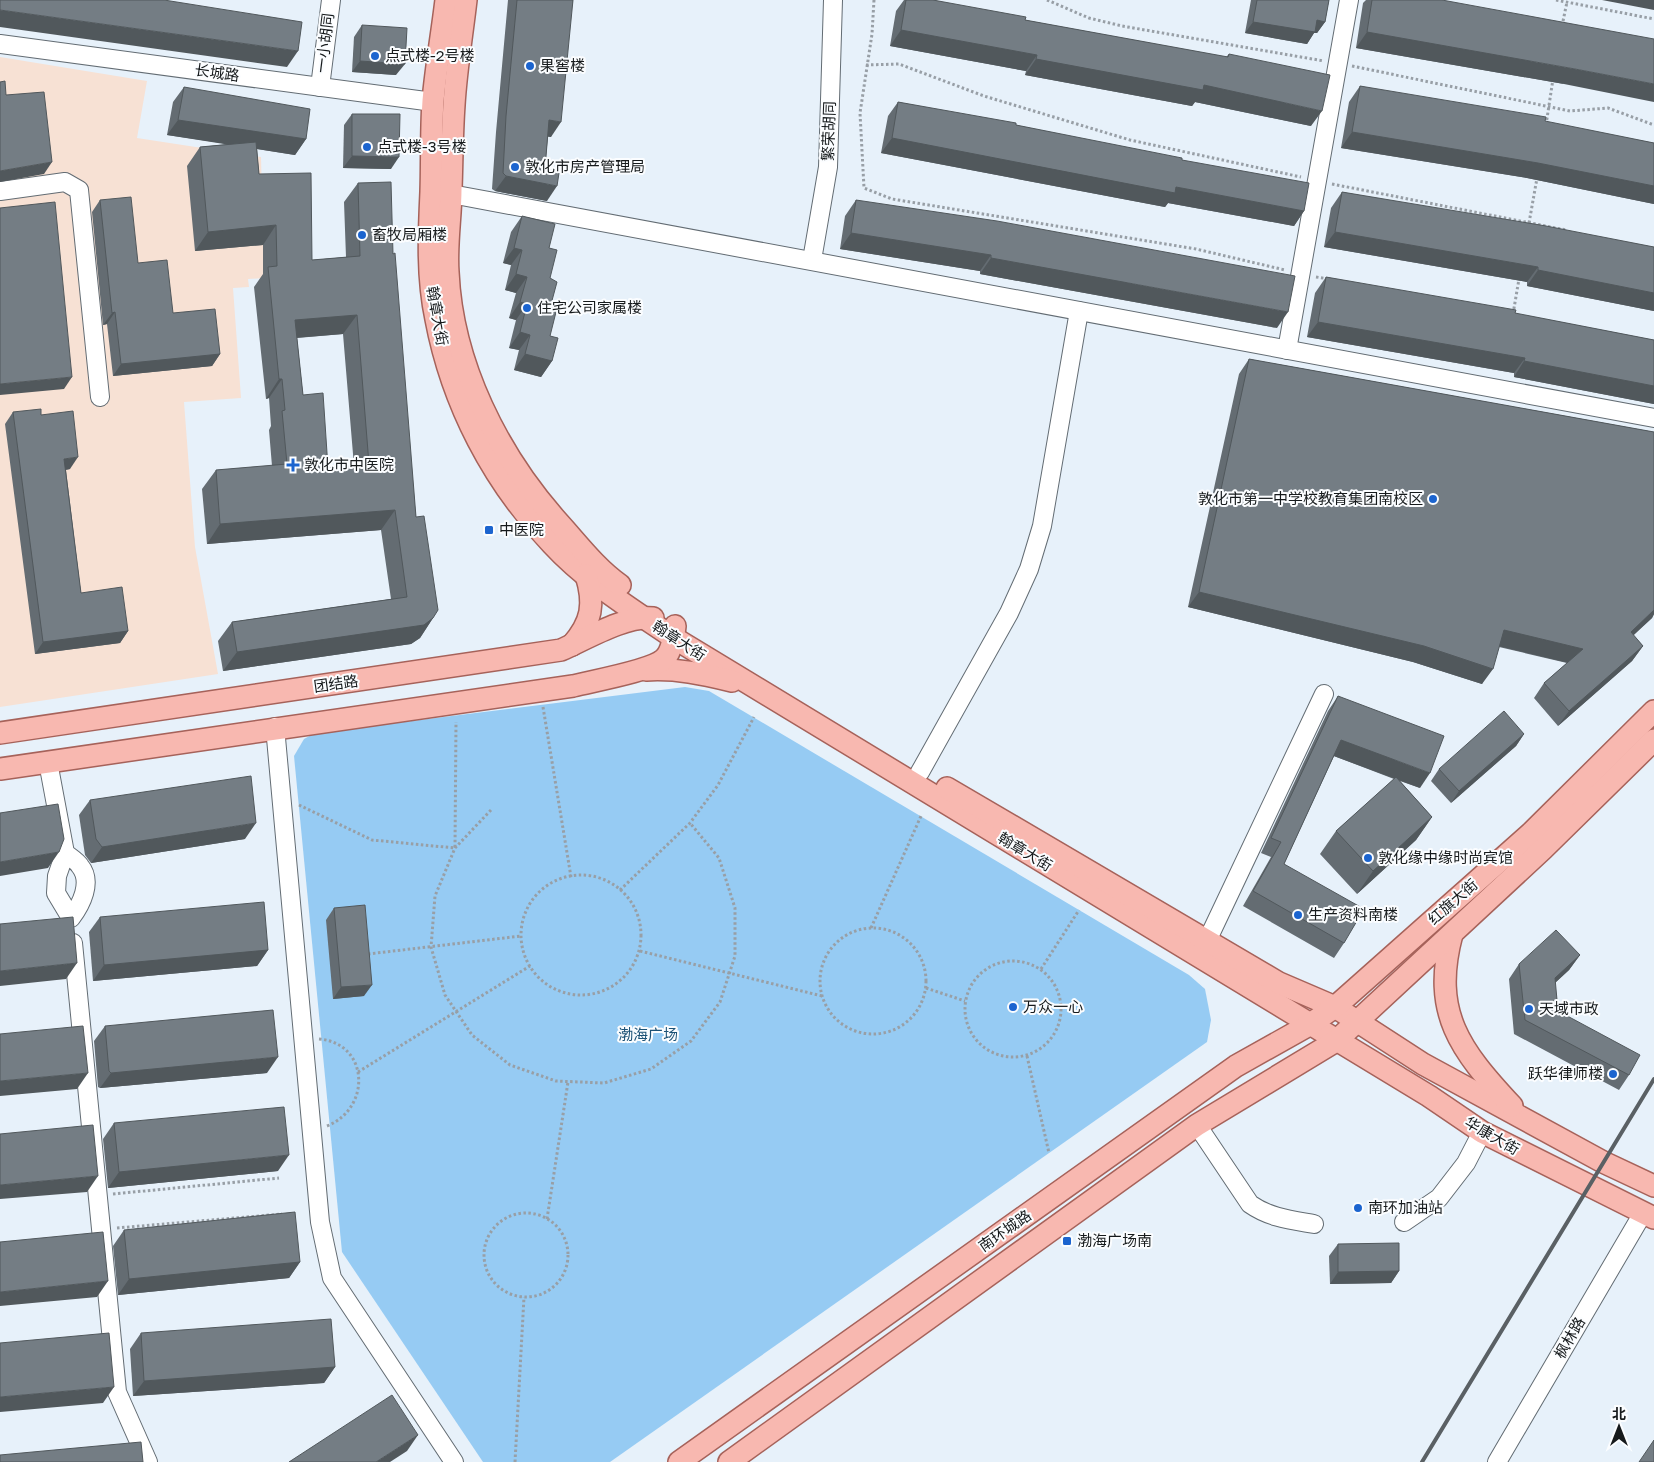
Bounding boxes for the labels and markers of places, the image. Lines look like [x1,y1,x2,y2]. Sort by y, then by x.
place label: 点式楼-2号楼 [385,46,474,64]
marker: 点式楼-2号楼 [369,50,381,62]
place label: 果窖楼 [540,56,585,74]
marker: 果窖楼 [524,60,536,72]
place label: 点式楼-3号楼 [377,137,466,155]
marker: 点式楼-3号楼 [361,141,373,153]
place label: 敦化市房产管理局 [525,157,645,175]
marker: 敦化市房产管理局 [509,161,521,173]
place label: 畜牧局厢楼 [372,225,447,243]
marker: 畜牧局厢楼 [356,229,368,241]
place label: 住宅公司家属楼 [537,298,642,316]
marker: 住宅公司家属楼 [521,302,533,314]
place label: 敦化市中医院 [304,455,394,473]
marker: 敦化市中医院 [286,458,300,472]
place label: 敦化市第一中学校教育集团南校区 [1198,489,1423,507]
marker: 敦化市第一中学校教育集团南校区 [1427,493,1439,505]
place label: 中医院 [499,520,544,538]
marker: 中医院 [483,524,495,536]
place label: 敦化缘中缘时尚宾馆 [1378,848,1513,866]
marker: 敦化缘中缘时尚宾馆 [1362,852,1374,864]
place label: 生产资料南楼 [1308,905,1398,923]
marker: 生产资料南楼 [1292,909,1304,921]
place label: 万众一心 [1023,997,1083,1015]
place label: 天域市政 [1539,999,1599,1017]
marker: 万众一心 [1007,1001,1019,1013]
marker: 天域市政 [1523,1003,1535,1015]
place label: 跃华律师楼 [1528,1064,1603,1082]
marker: 跃华律师楼 [1607,1068,1619,1080]
place label: 南环加油站 [1368,1198,1443,1216]
marker: 南环加油站 [1352,1202,1364,1214]
place label: 渤海广场南 [1077,1231,1152,1249]
marker: 渤海广场南 [1061,1235,1073,1247]

